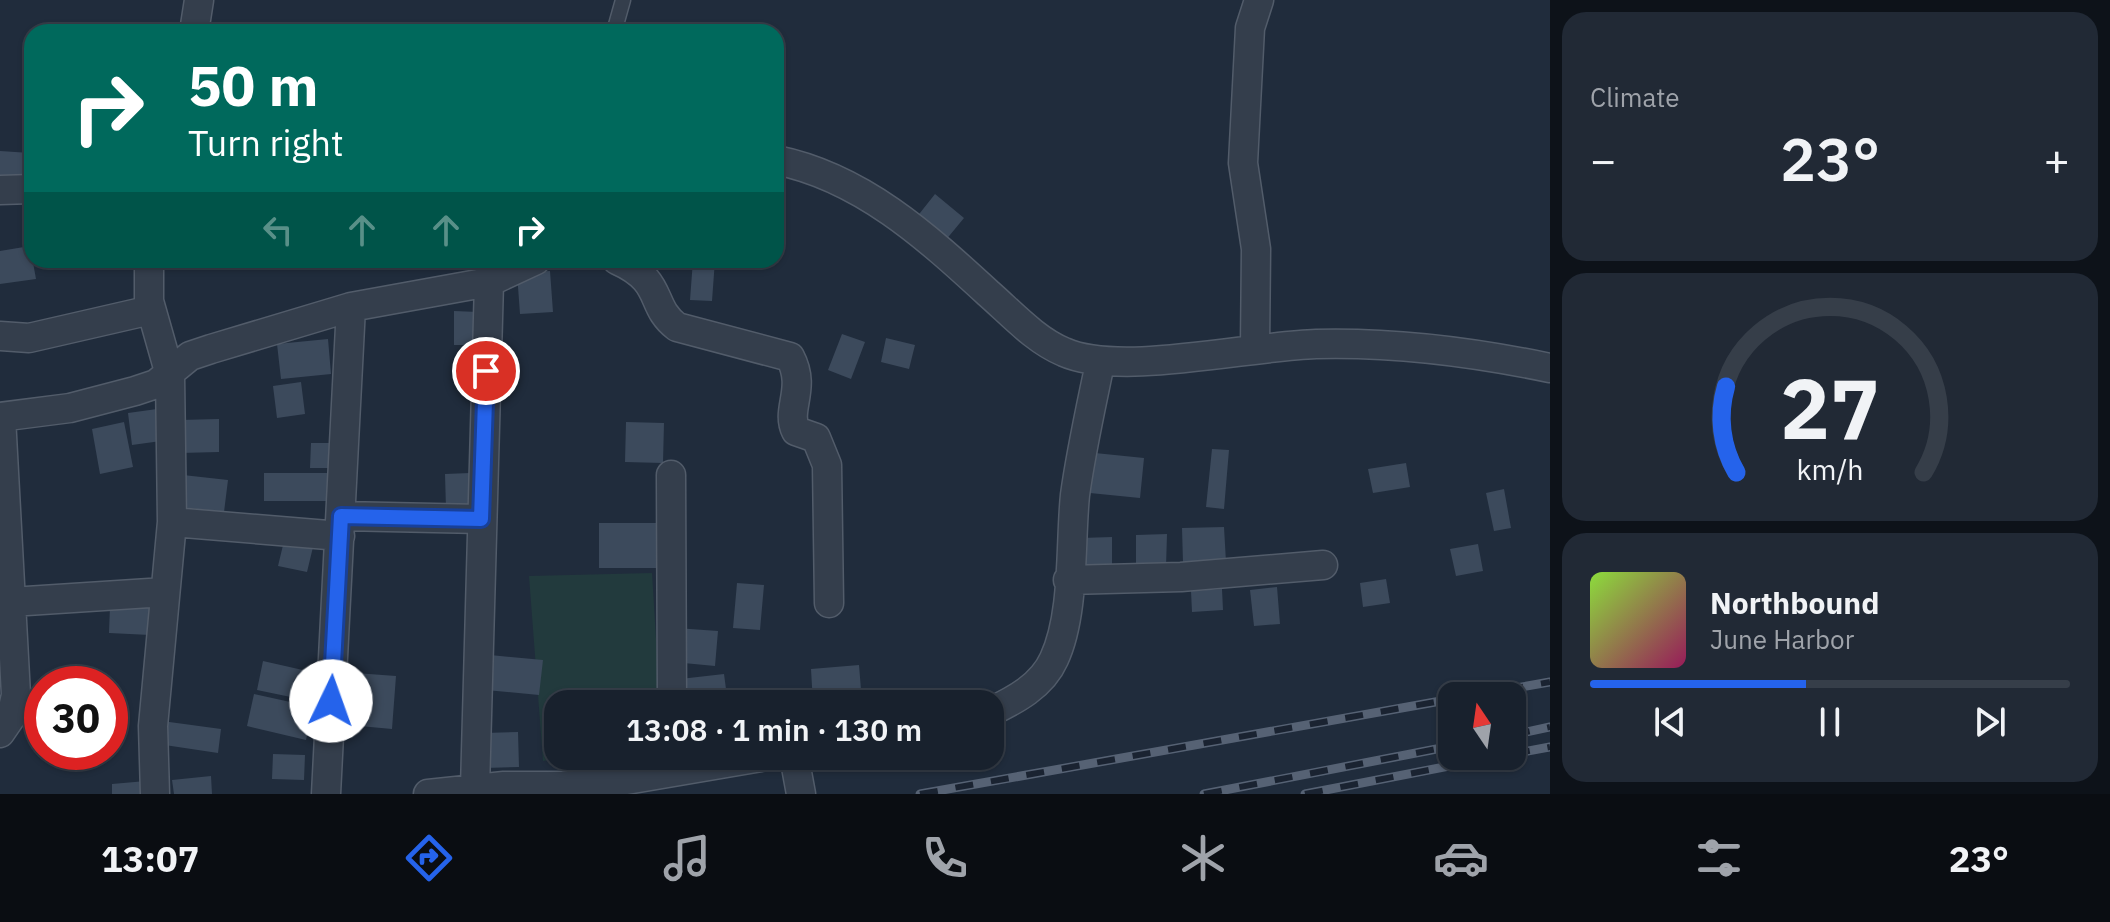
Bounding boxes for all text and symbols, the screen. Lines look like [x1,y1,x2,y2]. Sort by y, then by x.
text: 50 m [188,49,318,121]
icon: right [56,56,160,160]
text: Climate [1590,80,1680,114]
text: Turn right [188,119,344,166]
text: 23° [1780,119,1880,198]
text: − [1590,131,1616,188]
text: + [2044,131,2070,188]
icon: left [256,208,300,252]
icon: ahead [340,208,384,252]
icon: ahead [424,208,468,252]
icon: right [508,208,552,252]
pin [452,337,520,405]
icon: arrive [464,349,508,393]
text: 27 [1780,354,1880,462]
text: km/h [1796,451,1864,488]
text: Northbound [1710,583,1879,622]
text: June Harbor [1710,622,1854,656]
position arrow [289,659,373,743]
speed limit sign: 30 [24,666,128,770]
north arrow [1438,682,1526,770]
map controls [1438,682,1526,770]
icon: previous [1648,700,1692,744]
icon: pause [1808,700,1852,744]
icon: next [1968,700,2012,744]
text: 13:08 · 1 min · 130 m [626,710,922,749]
icon: directions [401,830,457,886]
icon: music [659,830,715,886]
icon: phone [917,830,973,886]
icon: climate [1175,830,1231,886]
icon: car [1433,830,1489,886]
icon: filters [1691,830,1747,886]
text: 13:07 [101,835,199,882]
text: 23° [1949,835,2009,882]

